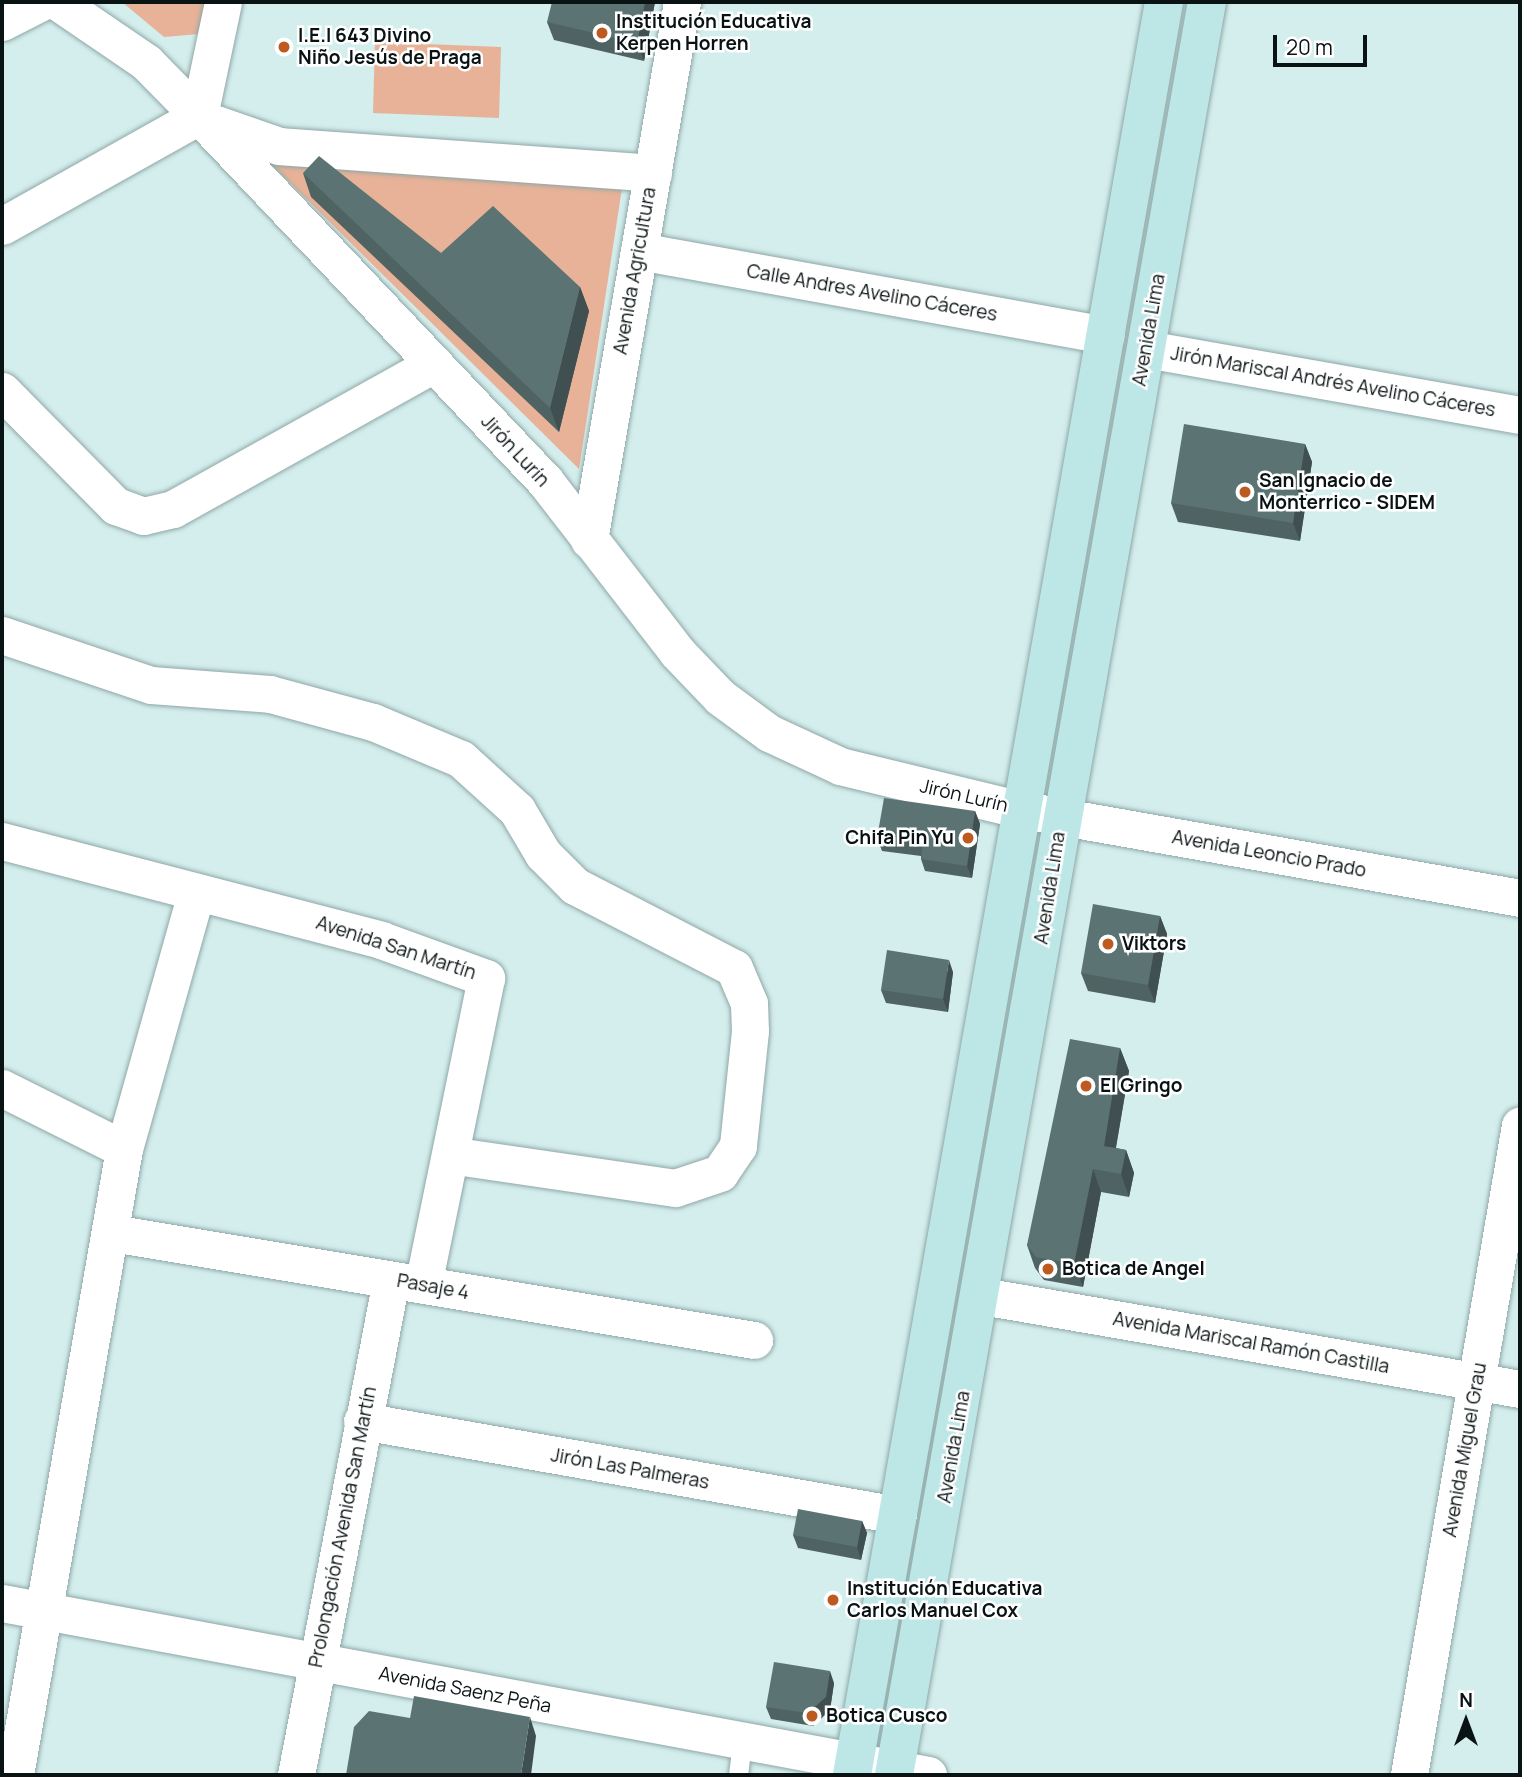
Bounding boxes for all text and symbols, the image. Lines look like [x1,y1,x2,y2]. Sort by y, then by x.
place label: Institución Educativa Kerpen Horren [616,11,811,55]
scale bar [1277,21,1372,65]
place label: I.E.I 643 Divino Niño Jesús de Praga [298,25,482,69]
marker: Institución Educativa Kerpen Horren [594,25,610,41]
text: 20 m [1286,33,1333,61]
marker: I.E.I 643 Divino Niño Jesús de Praga [276,39,292,55]
street label: Avenida Agricultura [609,186,661,356]
street label: Calle Andres Avelino Cáceres [745,260,999,326]
street label: Avenida Lima [1128,272,1170,388]
street label: Jirón Mariscal Andrés Avelino Cáceres [1169,342,1497,422]
street label: Jirón Lurín [476,410,554,492]
place label: San Ignacio de Monterrico - SIDEM [1259,470,1435,514]
marker: San Ignacio de Monterrico - SIDEM [1237,484,1253,500]
street label: Jirón Lurín [918,775,1010,817]
street label: Avenida Leoncio Prado [1170,826,1368,882]
place label: Chifa Pin Yu [845,827,954,849]
marker: Chifa Pin Yu [960,830,976,846]
street label: Avenida Lima [1030,830,1070,946]
street label: Avenida San Martín [313,911,479,985]
place label: Viktors [1122,933,1186,955]
marker: Viktors [1100,936,1116,952]
place label: El Gringo [1100,1075,1182,1097]
marker: El Gringo [1078,1078,1094,1094]
place label: Botica de Angel [1062,1258,1205,1280]
marker: Botica de Angel [1040,1261,1056,1277]
street label: Pasaje 4 [395,1269,471,1305]
street label: Avenida Mariscal Ramón Castilla [1111,1307,1391,1379]
street label: Avenida Miguel Grau [1438,1361,1492,1539]
street label: Prolongación Avenida San Martín [305,1385,381,1669]
street label: Avenida Lima [933,1389,975,1505]
street label: Jirón Las Palmeras [549,1444,711,1494]
place label: Institución Educativa Carlos Manuel Cox [847,1578,1042,1622]
marker: Institución Educativa Carlos Manuel Cox [825,1592,841,1608]
street label: Avenida Saenz Peña [377,1662,553,1718]
north arrow [1431,1686,1501,1756]
text: N [1459,1687,1473,1713]
place label: Botica Cusco [826,1705,947,1727]
marker: Botica Cusco [804,1708,820,1724]

